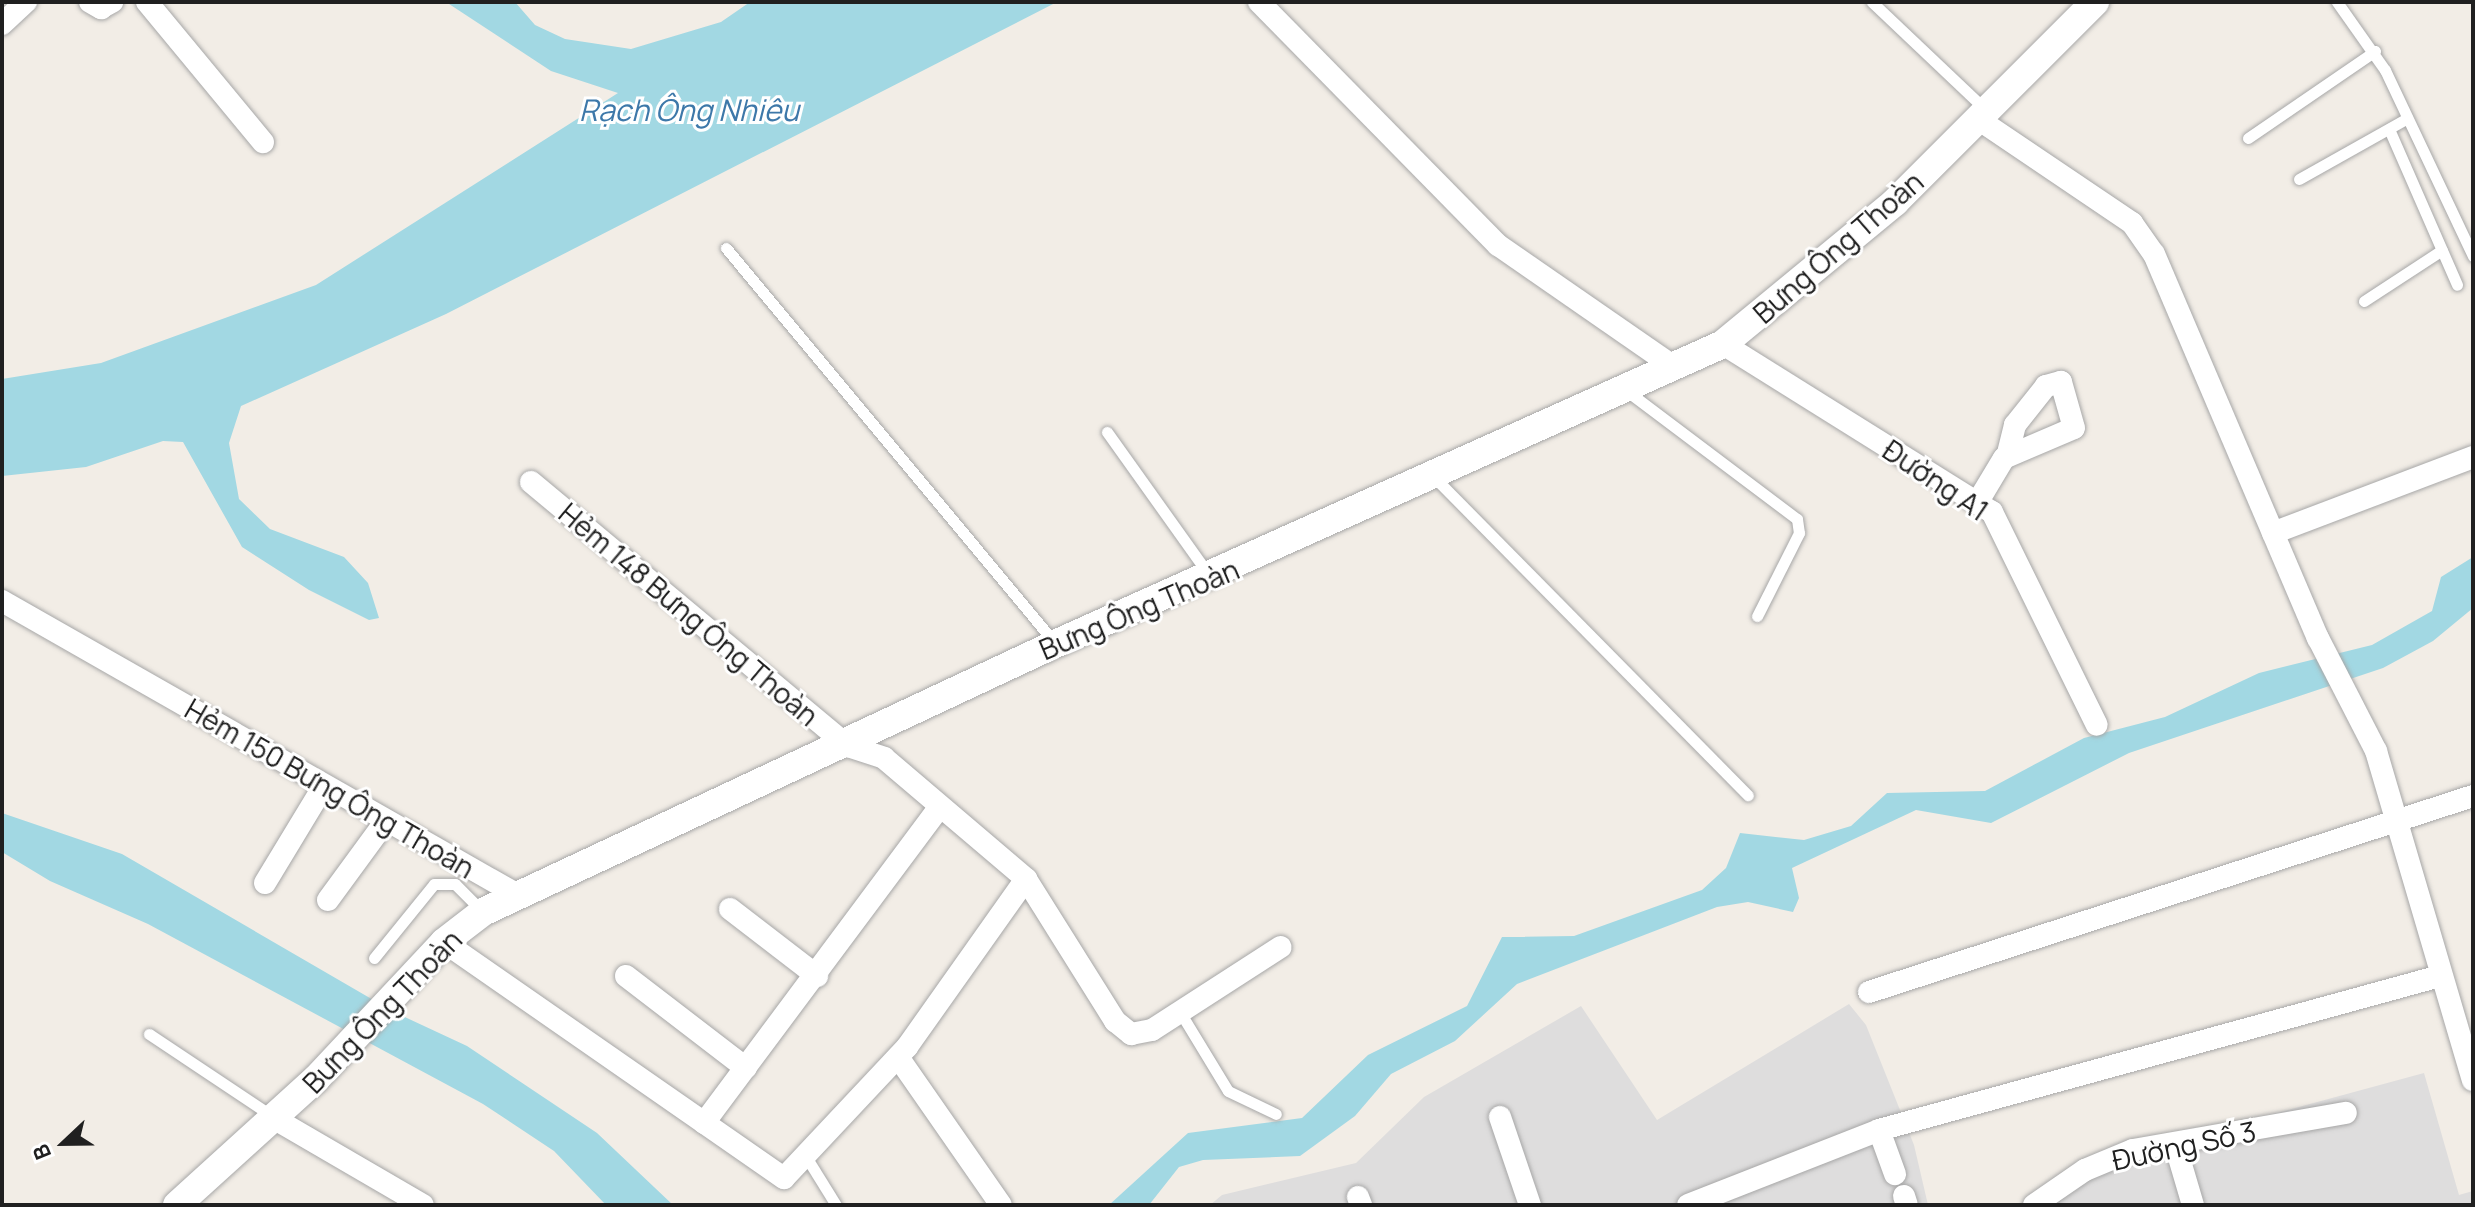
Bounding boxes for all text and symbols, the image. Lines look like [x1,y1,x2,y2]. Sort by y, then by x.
water label: Rạch Ông Nhiêu [579,92,799,128]
street label: Bưng Ông Thoàn [1746,164,1930,330]
street label: Đường A1 [1877,433,1995,527]
street label: Hẻm 148 Bưng Ông Thoàn [553,496,825,732]
street label: Bưng Ông Thoàn [1034,552,1244,666]
street label: Hẻm 150 Bưng Ông Thoàn [179,691,481,885]
street label: Bưng Ông Thoàn [296,922,468,1100]
north arrow [24,1103,104,1183]
street label: Đường Số 3 [2109,1113,2259,1177]
text: B [25,1140,58,1164]

